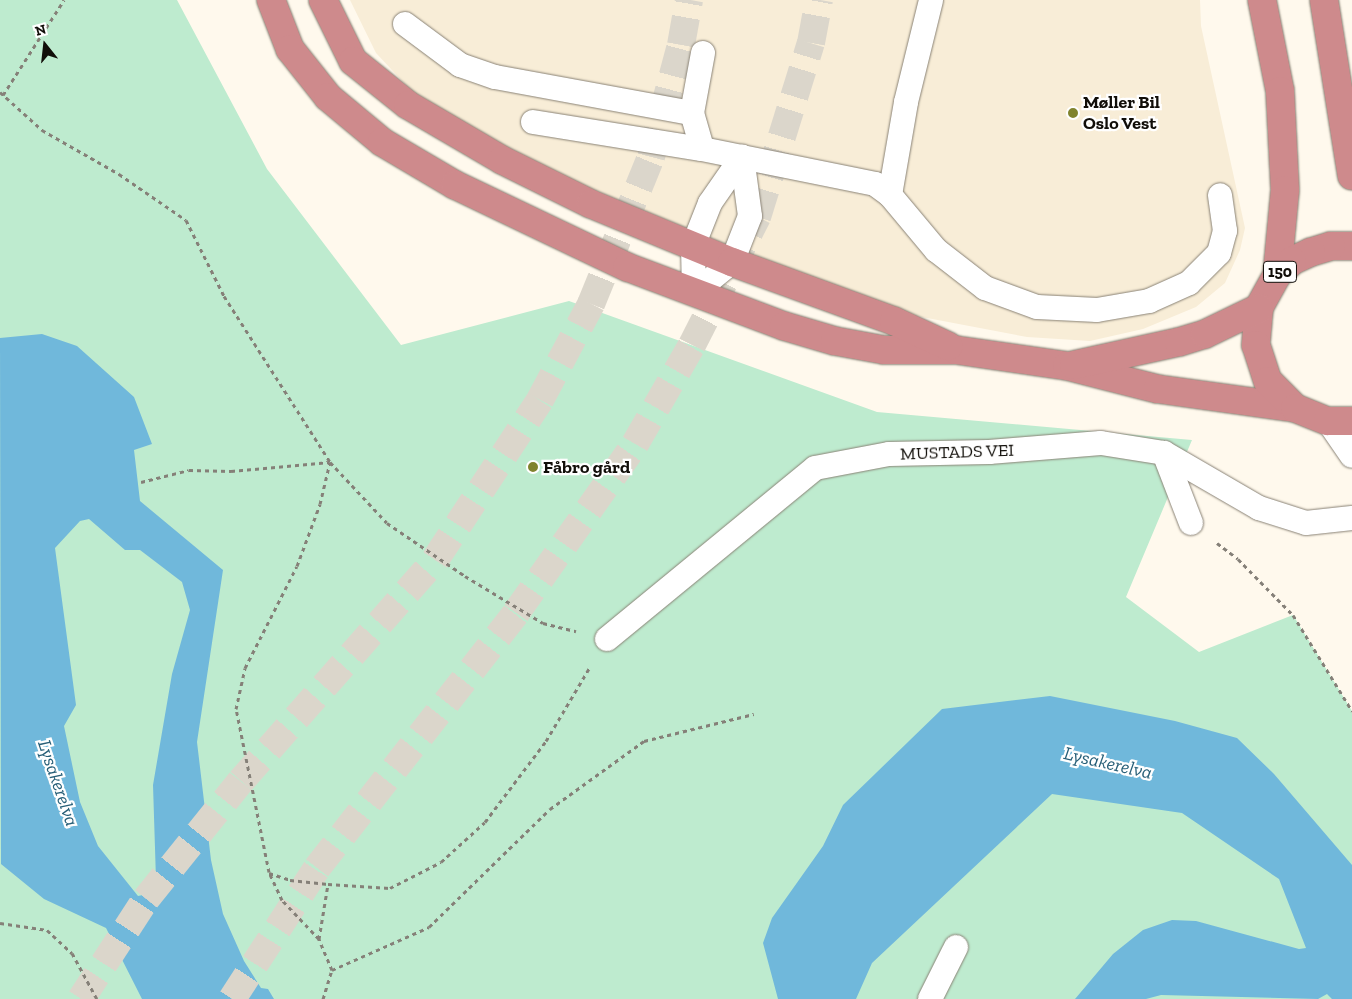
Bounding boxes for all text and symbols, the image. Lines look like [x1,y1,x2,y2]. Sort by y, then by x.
north arrow [20,20,70,70]
text: N [33,20,48,40]
place label: Møller Bil Oslo Vest [1083,92,1160,134]
marker: Møller Bil Oslo Vest [1067,107,1079,119]
road number: 150 [1262,258,1298,286]
street label: MUSTADS VEI [899,439,1015,465]
place label: Fåbro gård [543,456,630,478]
marker: Fåbro gård [527,461,539,473]
water label: Lysakerelva [33,737,83,829]
water label: Lysakerelva [1062,742,1154,784]

